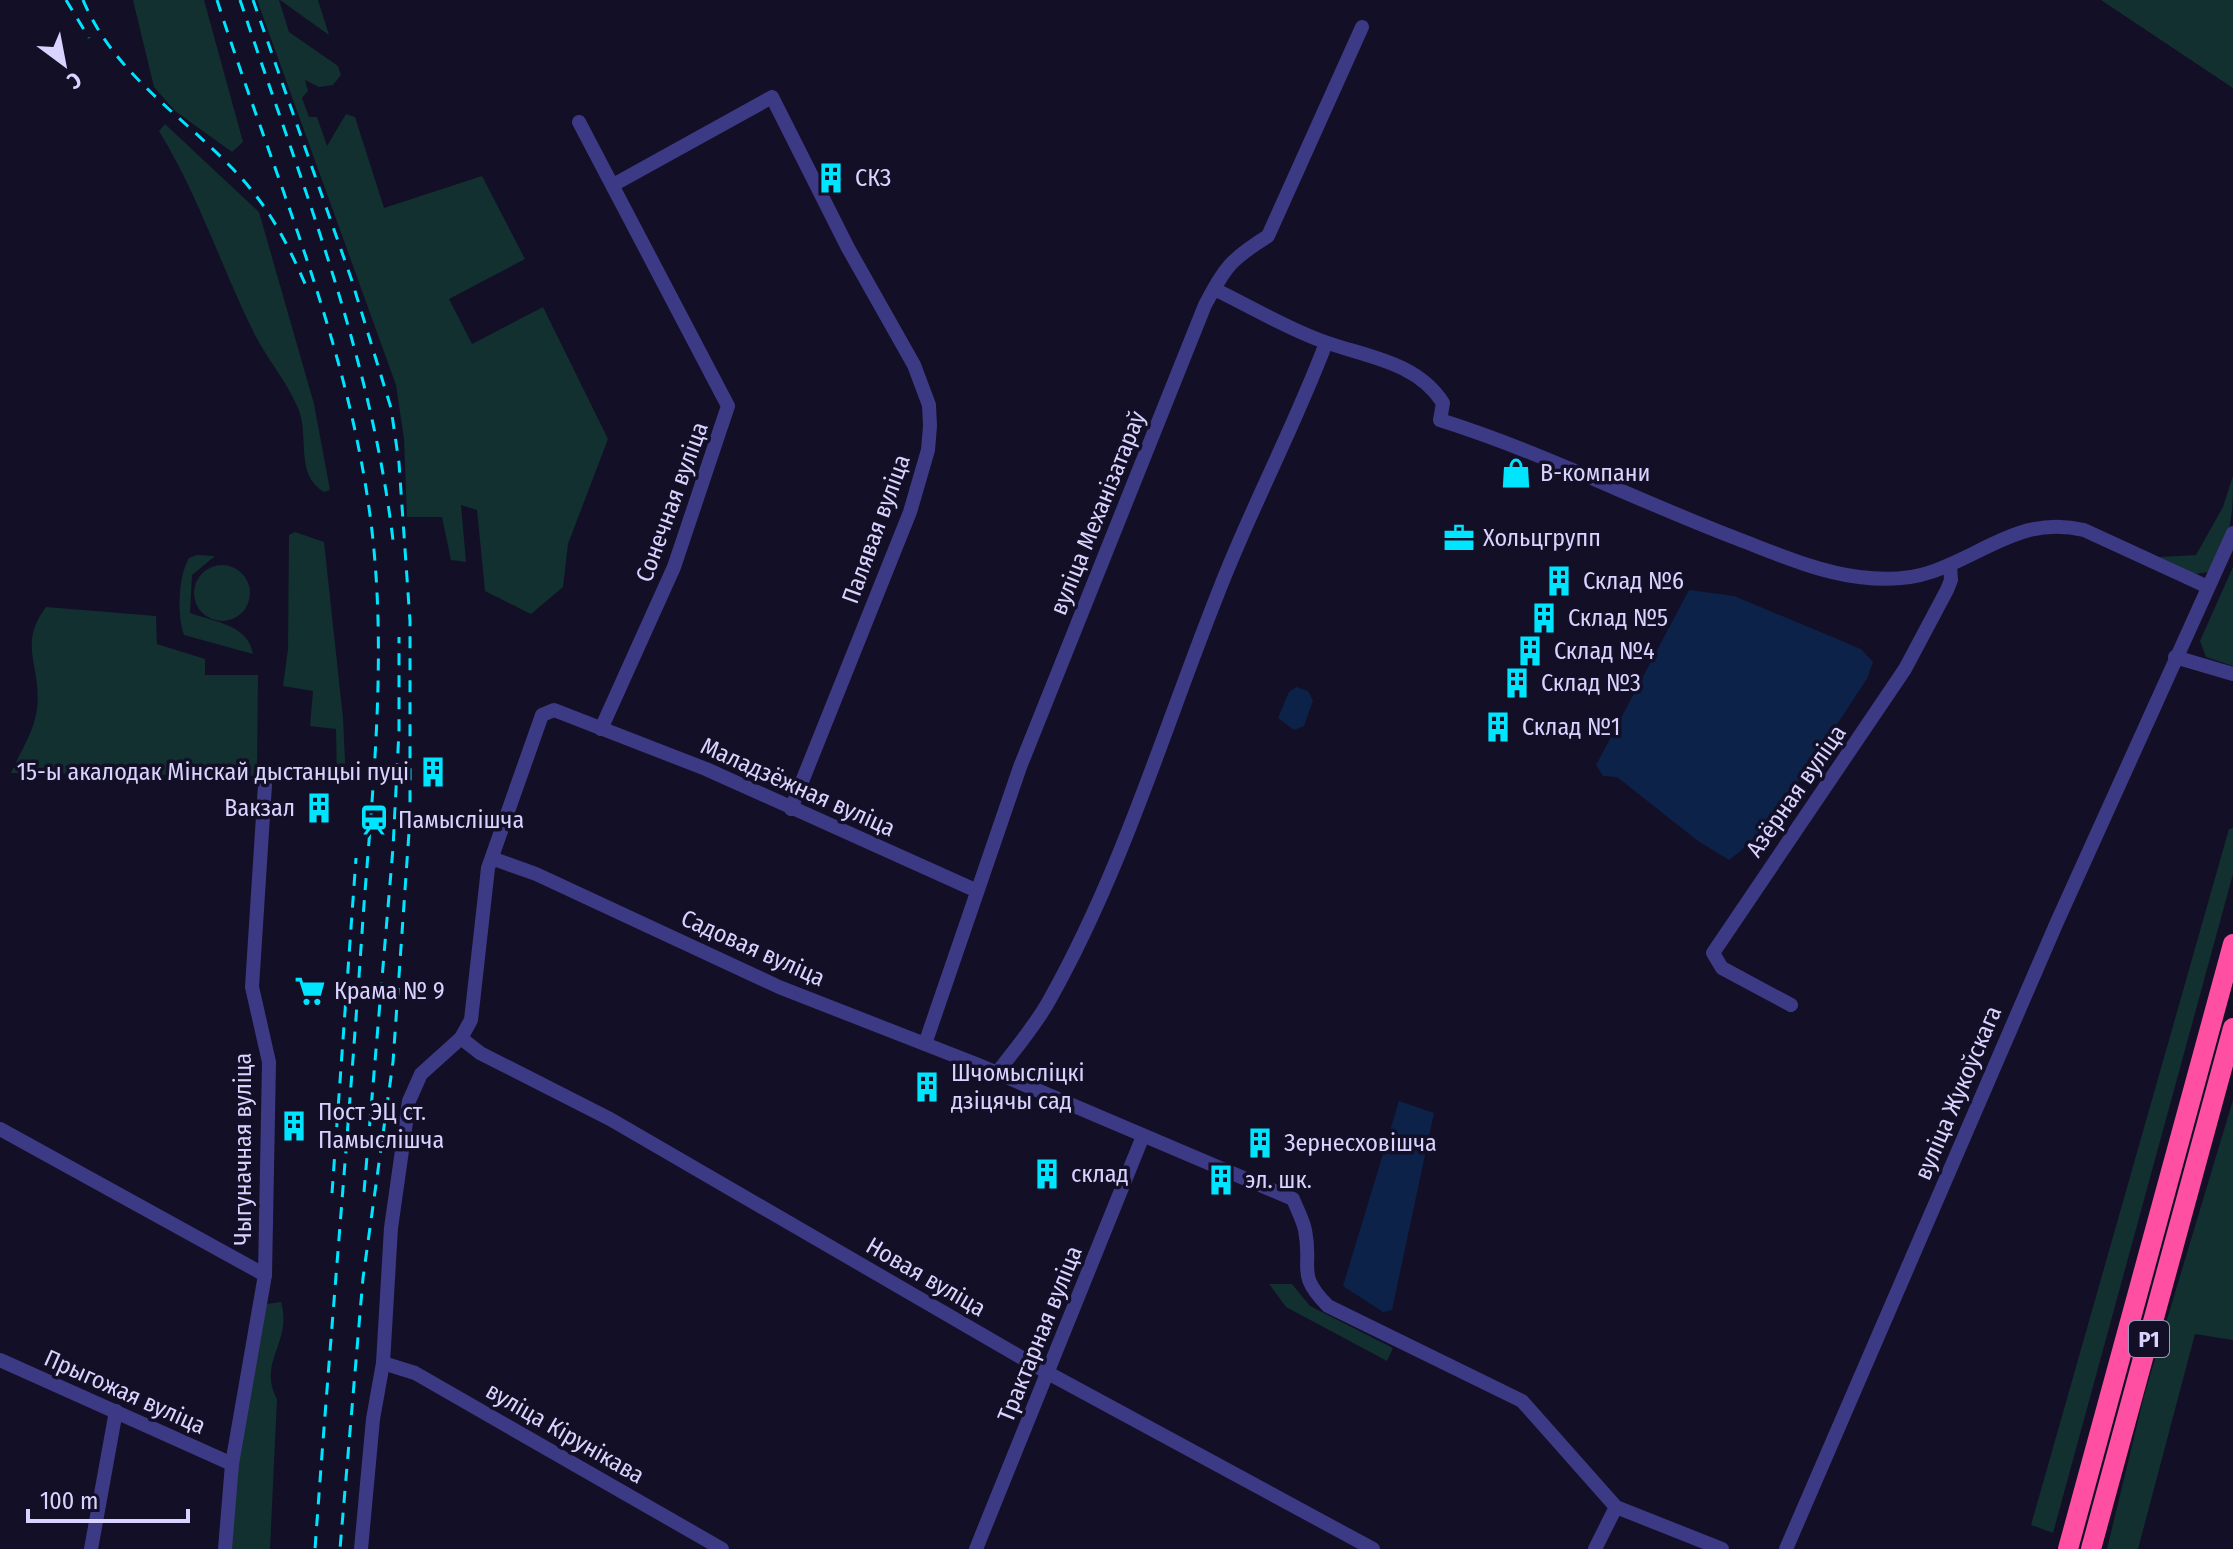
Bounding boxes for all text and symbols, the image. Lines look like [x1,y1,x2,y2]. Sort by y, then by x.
north arrow [24,24,104,104]
text: С [62,66,86,95]
building icon: СКЗ [814,161,848,195]
place label: СКЗ [855,164,891,192]
street label: вуліца Механізатараў [1044,407,1152,619]
street label: Сонечная вуліца [630,418,714,586]
street label: Палявая вуліца [836,451,916,607]
shop icon: В-компани [1499,456,1533,490]
place label: В-компани [1540,459,1650,487]
office icon: Хольцгрупп [1442,521,1476,555]
place label: Хольцгрупп [1483,524,1601,552]
building icon: Склад №6 [1542,564,1576,598]
place label: Склад №6 [1583,567,1684,595]
building icon: Склад №5 [1527,601,1561,635]
place label: Склад №5 [1568,604,1668,632]
building icon: Склад №4 [1513,634,1547,668]
place label: Склад №4 [1554,637,1655,665]
building icon: Склад №3 [1500,666,1534,700]
place label: Склад №3 [1541,669,1641,697]
building icon: Склад №1 [1481,710,1515,744]
place label: Склад №1 [1522,713,1620,741]
street label: Азёрная вуліца [1740,720,1852,862]
street label: Маладзёжная вуліца [697,732,899,842]
building icon: 15-ы акалодак Мінскай дыстанцыі пуці [416,755,450,789]
place label: 15-ы акалодак Мінскай дыстанцыі пуці [17,758,409,786]
building icon: Вакзал [302,791,336,825]
place label: Вакзал [224,794,295,822]
station icon: Памыслішча [357,803,391,837]
place label: Памыслішча [398,806,524,834]
street label: Садовая вуліца [677,904,829,992]
supermarket icon: Крама № 9 [293,974,327,1008]
place label: Крама № 9 [334,977,445,1005]
street label: вуліца Жукоўскага [1909,1002,2007,1184]
street label: Чыгуначная вуліца [229,1053,257,1245]
place label: Шчомысліцкі дзіцячы сад [951,1059,1084,1115]
building icon: Шчомысліцкі дзіцячы сад [910,1070,944,1104]
place label: Пост ЭЦ ст. Памыслішча [318,1098,444,1154]
building icon: Пост ЭЦ ст. Памыслішча [277,1109,311,1143]
building icon: Зернесховішча [1243,1126,1277,1160]
place label: Зернесховішча [1284,1129,1437,1157]
building icon: склад [1030,1157,1064,1191]
place label: склад [1071,1160,1129,1188]
building icon: эл. шк. [1204,1163,1238,1197]
place label: эл. шк. [1245,1166,1312,1194]
street label: Новая вуліца [861,1232,991,1322]
street label: Трактарная вуліца [992,1242,1088,1426]
road number: Р1 [2129,1321,2169,1357]
street label: Прыгожая вуліца [40,1344,210,1440]
street label: вуліца Кірунікава [481,1376,649,1490]
scale bar [28,1473,188,1523]
text: 100 m [40,1487,98,1515]

